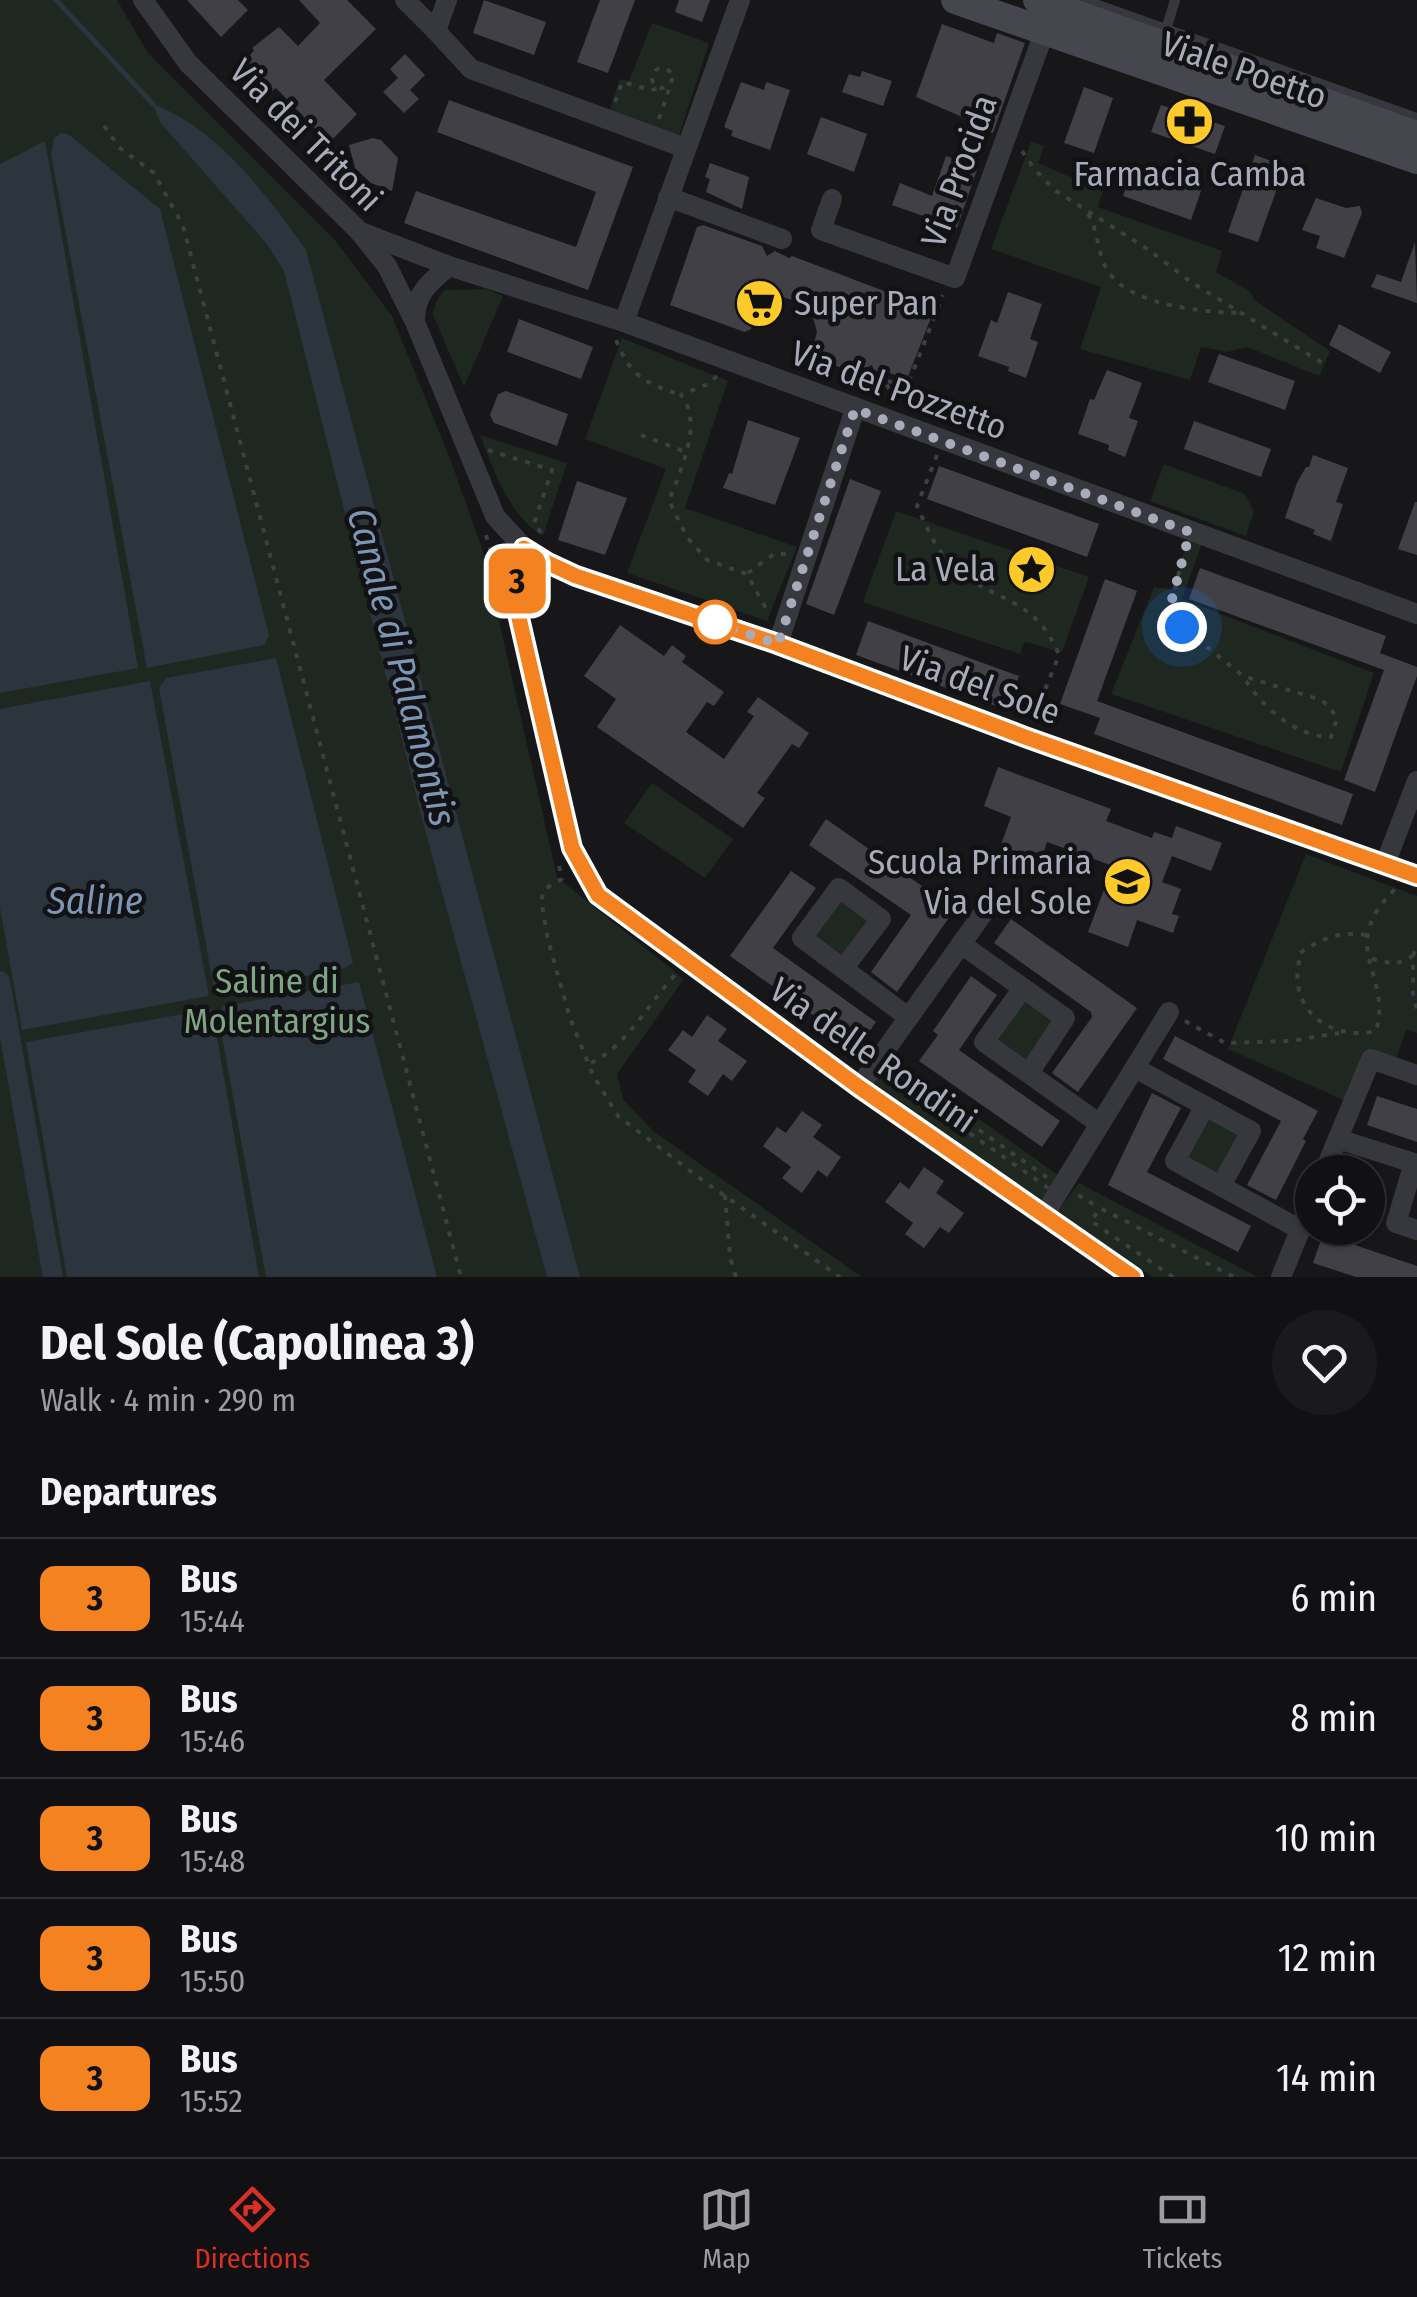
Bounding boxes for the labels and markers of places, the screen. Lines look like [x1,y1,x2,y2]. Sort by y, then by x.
pharmacy icon: Farmacia Camba [1164,96,1216,148]
place label: Farmacia Camba [1074,153,1306,195]
supermarket icon: Super Pan [733,277,785,329]
place label: Super Pan [794,282,938,324]
place icon: La Vela [1005,543,1057,595]
place label: La Vela [895,548,996,590]
unlabelled marker [694,601,736,643]
place label: Scuola Primaria Via del Sole [868,841,1092,923]
school or university icon: Scuola Primaria Via del Sole [1101,856,1153,908]

